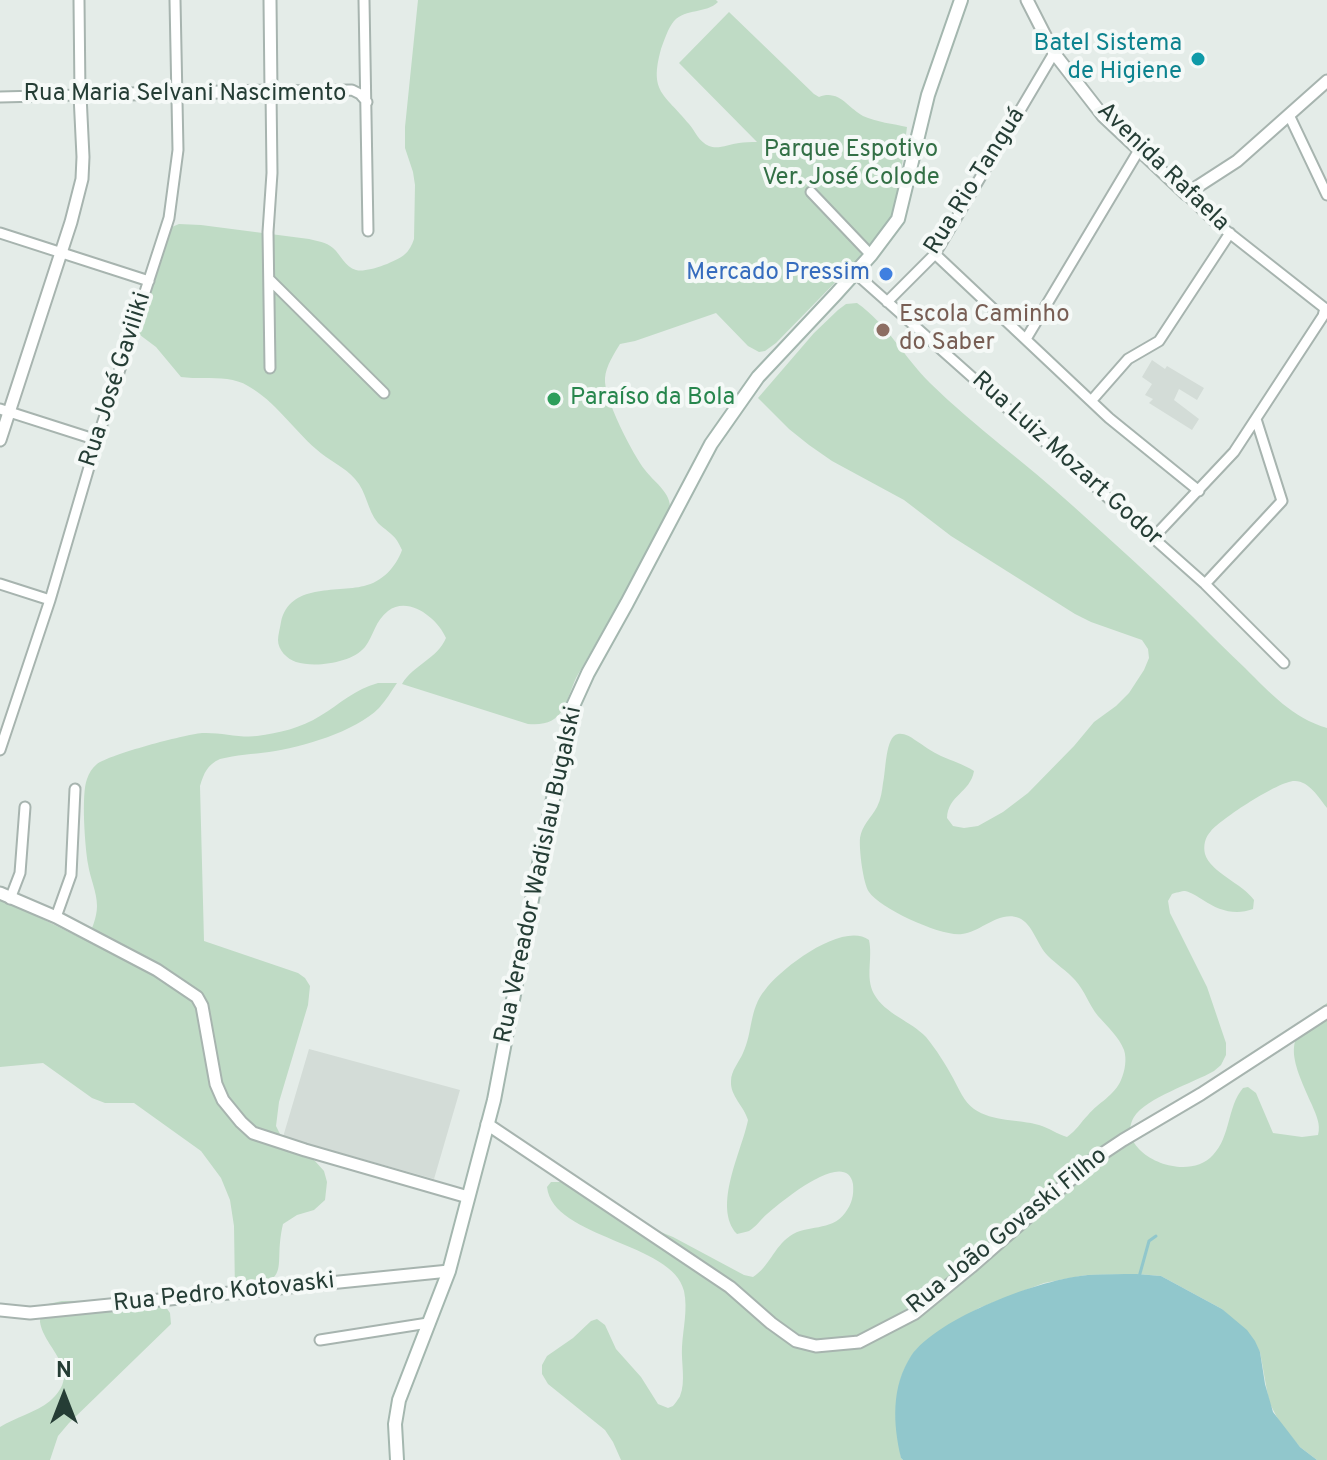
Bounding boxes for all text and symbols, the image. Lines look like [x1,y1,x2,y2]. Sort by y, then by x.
place label: Batel Sistema de Higiene [1034,31,1182,87]
marker: Batel Sistema de Higiene [1189,50,1207,68]
street label: Rua Maria Selvani Nascimento [24,81,346,109]
street label: Avenida Rafaela [1090,98,1234,238]
street label: Rua Rio Tanguá [919,103,1033,261]
park label: Parque Espotivo Ver. José Colode [762,137,940,193]
place label: Mercado Pressim [686,260,870,288]
marker: Mercado Pressim [877,265,895,283]
street label: Rua José Gaviliki [75,289,159,471]
place label: Escola Caminho do Saber [899,302,1070,358]
marker: Escola Caminho do Saber [874,321,892,339]
street label: Rua Luiz Mozart Godor [965,367,1167,553]
place label: Paraíso da Bola [570,385,735,413]
marker: Paraíso da Bola [545,390,563,408]
street label: Rua Vereador Wadislau Bugalski [490,704,590,1046]
street label: Rua João Govaski Filho [902,1143,1114,1321]
street label: Rua Pedro Kotovaski [112,1268,336,1320]
north arrow [24,1356,104,1436]
text: N [56,1358,72,1385]

